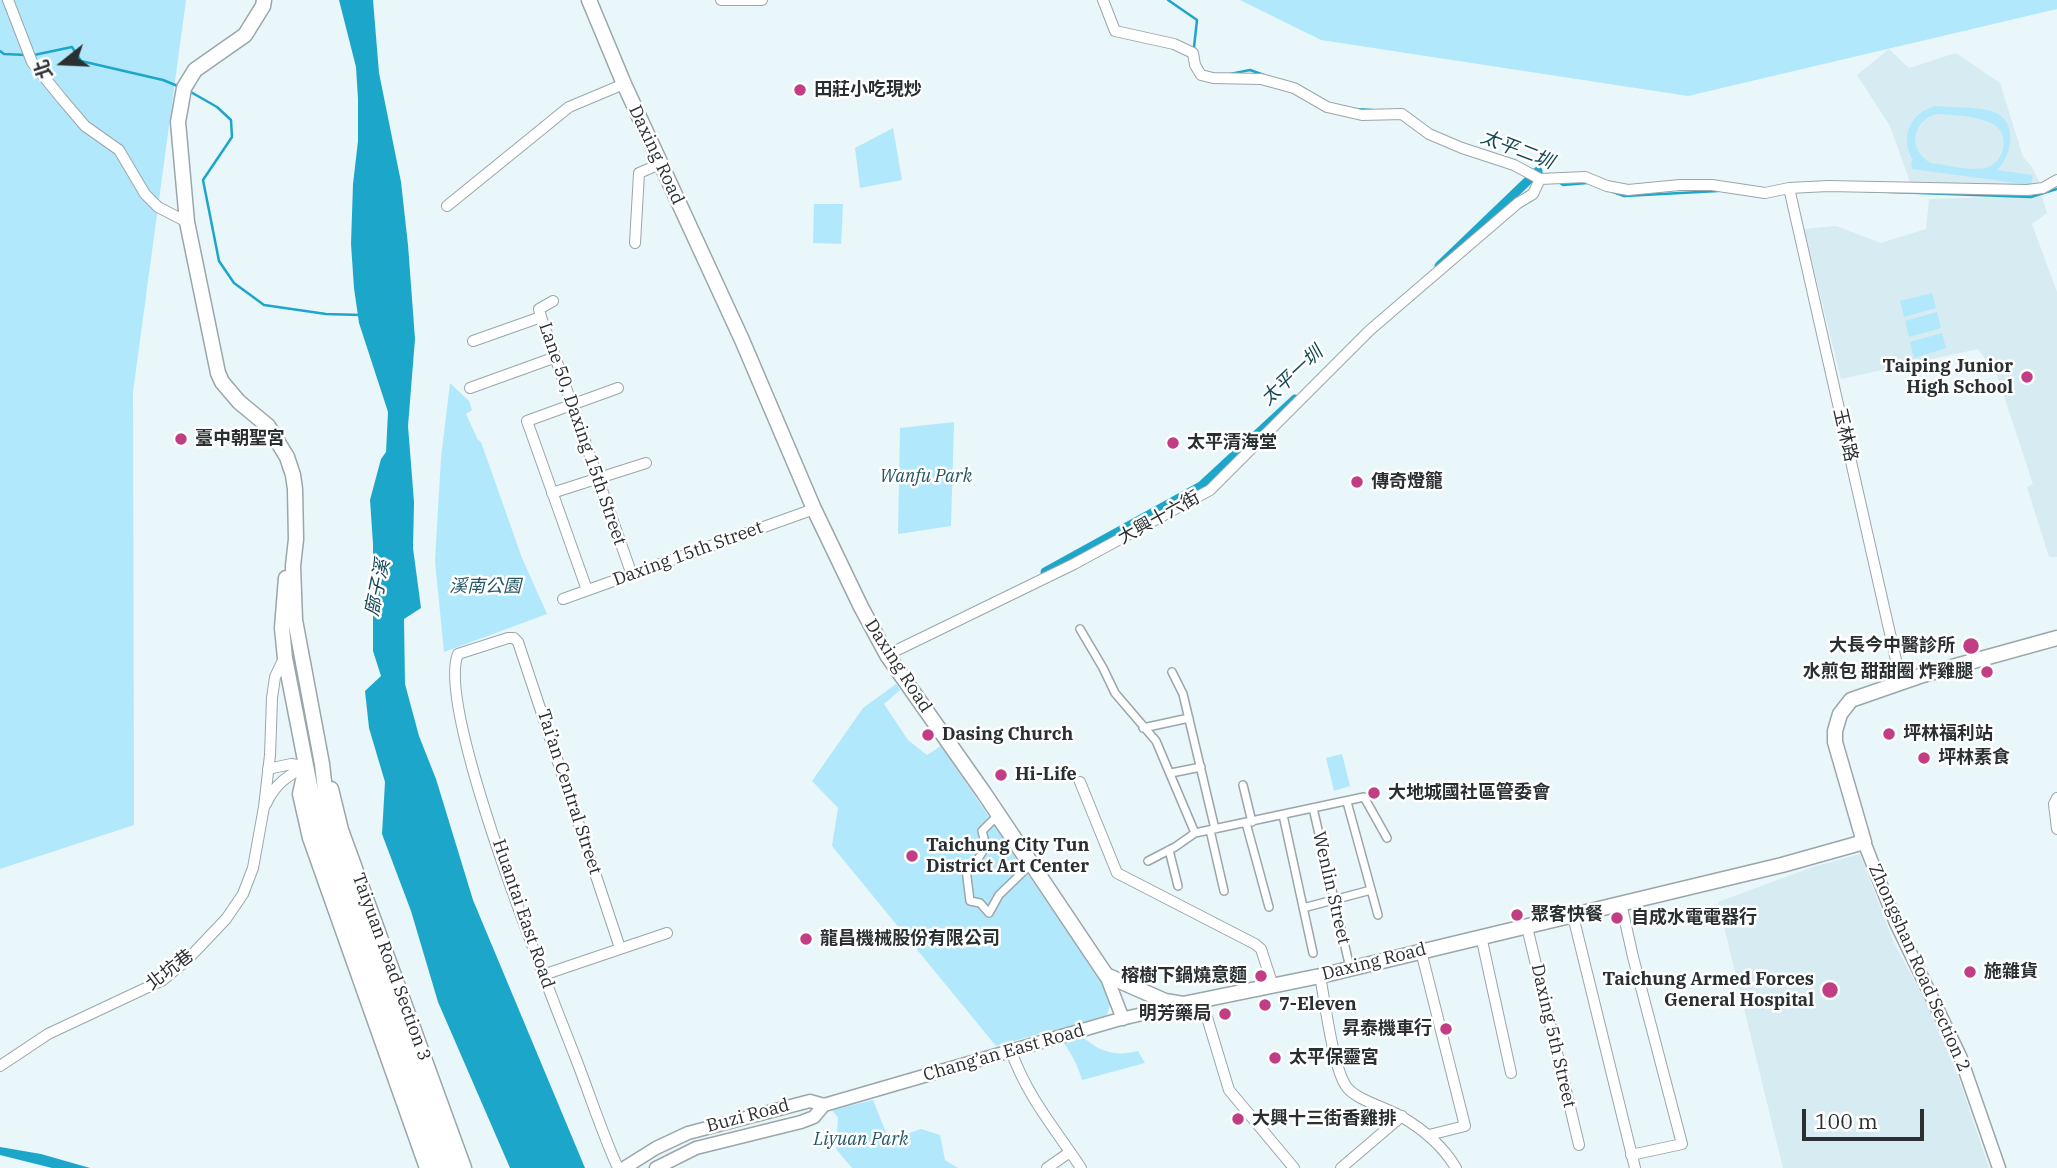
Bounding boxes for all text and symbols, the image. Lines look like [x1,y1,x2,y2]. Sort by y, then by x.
north arrow [28,28,98,98]
text: 北 [29,57,57,82]
place label: 田莊小吃現炒 [814,79,922,101]
marker: 田莊小吃現炒 [792,82,808,98]
street label: Daxing Road [624,102,688,208]
water label: 太平二圳 [1477,126,1557,174]
street label: Lane 50, Daxing 15th Street [534,320,630,548]
water label: 太平一圳 [1256,342,1328,410]
place label: Taiping Junior High School [1883,356,2013,398]
marker: Taiping Junior High School [2019,369,2035,385]
street label: 玉林路 [1828,406,1862,464]
place label: 臺中朝聖宮 [195,428,285,450]
marker: 臺中朝聖宮 [173,431,189,447]
place label: 太平清海堂 [1187,432,1277,454]
marker: 太平清海堂 [1165,435,1181,451]
park label: Wanfu Park [880,466,972,488]
place label: 傳奇燈籠 [1371,471,1443,493]
marker: 傳奇燈籠 [1349,474,1365,490]
street label: 大興十六街 [1114,487,1204,549]
street label: Daxing 15th Street [610,517,766,591]
water label: 廍子溪 [361,558,395,618]
park label: 溪南公園 [449,576,521,598]
street label: Daxing Road [860,615,936,717]
place label: 大長今中醫診所 [1829,635,1955,657]
marker: 大長今中醫診所 [1961,636,1981,656]
place label: 水煎包 甜甜圈 炸雞腿 [1803,661,1973,683]
marker: 水煎包 甜甜圈 炸雞腿 [1979,664,1995,680]
street label: Tai’an Central Street [532,707,606,877]
place label: 坪林福利站 [1903,723,1993,745]
place label: Dasing Church [942,724,1073,746]
marker: 坪林福利站 [1881,726,1897,742]
marker: Dasing Church [920,727,936,743]
place label: 坪林素食 [1938,747,2010,769]
marker: 坪林素食 [1916,750,1932,766]
place label: Hi-Life [1015,764,1077,786]
marker: Hi-Life [993,767,1009,783]
place label: 大地城國社區管委會 [1388,782,1550,804]
marker: 大地城國社區管委會 [1366,785,1382,801]
street label: Wenlin Street [1308,830,1354,946]
place label: Taichung City Tun District Art Center [926,835,1089,878]
street label: Huantai East Road [487,837,559,991]
marker: Taichung City Tun District Art Center [904,848,920,864]
street label: Zhongshan Road Section 2 [1863,861,1975,1075]
street label: Taiyuan Road Section 3 [347,870,435,1064]
place label: 聚客快餐 [1531,904,1603,926]
marker: 聚客快餐 [1509,907,1525,923]
place label: 自成水電電器行 [1631,907,1757,929]
marker: 自成水電電器行 [1609,910,1625,926]
place label: 龍昌機械股份有限公司 [820,928,1000,950]
marker: 龍昌機械股份有限公司 [798,931,814,947]
street label: Daxing Road [1320,939,1428,985]
street label: 北坑巷 [142,945,198,995]
place label: 施雜貨 [1984,961,2038,983]
street label: Daxing 5th Street [1526,962,1580,1110]
marker: 施雜貨 [1962,964,1978,980]
place label: 榕樹下鍋燒意麵 [1121,965,1247,987]
marker: 榕樹下鍋燒意麵 [1253,968,1269,984]
place label: Taichung Armed Forces General Hospital [1603,969,1814,1012]
marker: Taichung Armed Forces General Hospital [1820,980,1840,1000]
place label: 7-Eleven [1279,994,1357,1016]
marker: 7-Eleven [1257,997,1273,1013]
place label: 明芳藥局 [1139,1003,1211,1025]
marker: 明芳藥局 [1217,1006,1233,1022]
place label: 昇泰機車行 [1342,1018,1432,1040]
street label: Chang’an East Road [921,1020,1087,1086]
marker: 昇泰機車行 [1438,1021,1454,1037]
place label: 太平保靈宮 [1289,1047,1379,1069]
marker: 太平保靈宮 [1267,1050,1283,1066]
scale bar [1805,1094,1927,1138]
street label: Buzi Road [704,1095,792,1137]
text: 100 m [1815,1107,1878,1135]
place label: 大興十三街香雞排 [1252,1108,1396,1130]
marker: 大興十三街香雞排 [1230,1111,1246,1127]
park label: Liyuan Park [813,1129,909,1151]

